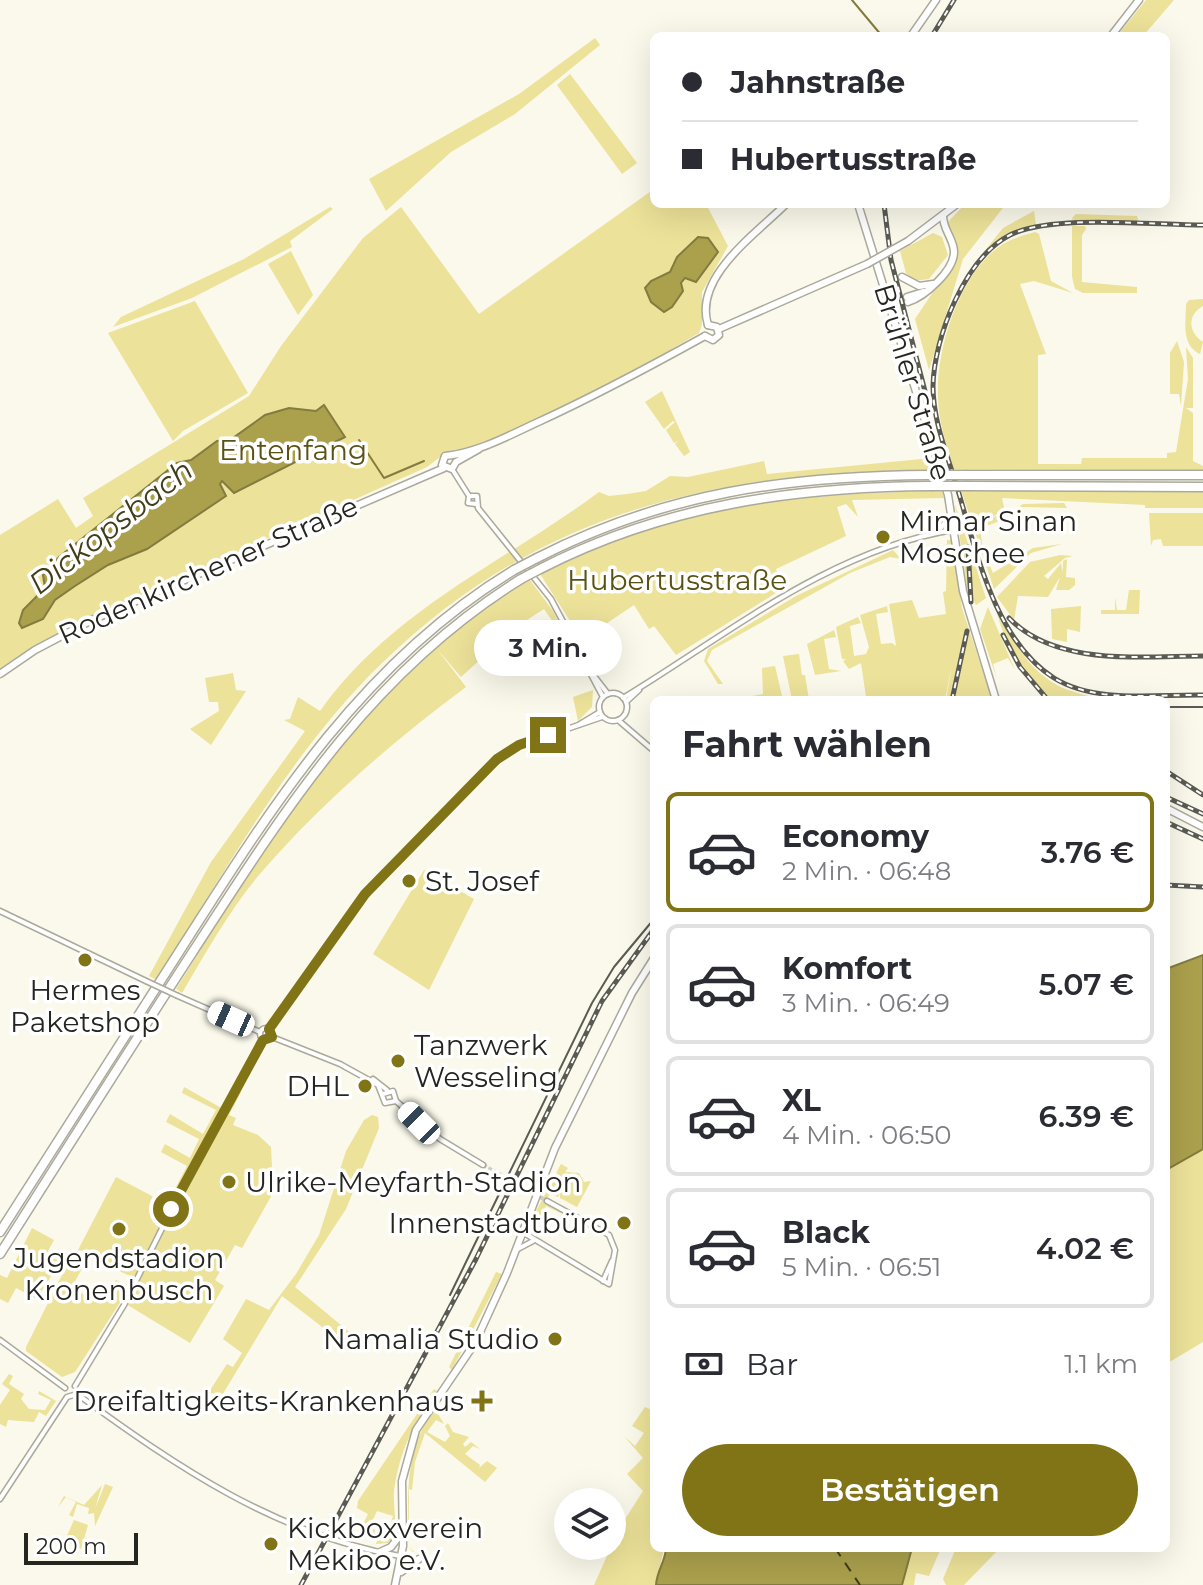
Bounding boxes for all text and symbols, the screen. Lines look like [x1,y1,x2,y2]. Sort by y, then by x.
text: Jahnstraße [730,64,905,101]
text: Hubertusstraße [730,141,976,178]
street label: Brühler Straße [867,280,959,484]
park label: Entenfang [219,433,367,467]
water label: Dickopsbach [21,451,200,602]
street label: Rodenkirchener Straße [53,488,363,652]
place label: Mimar Sinan Moschee [899,504,1077,570]
marker: Mimar Sinan Moschee [874,528,892,546]
park label: Hubertusstraße [567,563,787,597]
callout: 3 Min. [474,619,622,675]
text: 3 Min. [509,632,587,664]
route end [530,717,566,753]
text: Fahrt wählen [682,722,932,766]
icon: car [686,816,758,888]
text: Economy [782,818,929,855]
text: 3.76 € [1041,834,1134,871]
text: 2 Min. · 06:48 [782,855,951,887]
place label: St. Josef [425,864,540,898]
marker: St. Josef [400,872,418,890]
icon: car [686,948,758,1020]
text: Komfort [782,950,912,987]
marker: Hermes Paketshop [76,951,94,969]
text: 5.07 € [1039,966,1134,1003]
place label: Hermes Paketshop [10,973,160,1039]
text: 3 Min. · 06:49 [782,987,950,1019]
car [204,998,258,1040]
place label: Tanzwerk Wesseling [414,1028,558,1094]
marker: Tanzwerk Wesseling [389,1052,407,1070]
place label: DHL [287,1069,350,1103]
marker: DHL [356,1077,374,1095]
icon: car [686,1080,758,1152]
text: XL [782,1082,821,1119]
car [394,1098,444,1148]
text: 6.39 € [1039,1098,1134,1135]
text: 4 Min. · 06:50 [782,1119,952,1151]
place label: Ulrike-Meyfarth-Stadion [245,1165,581,1199]
marker: Ulrike-Meyfarth-Stadion [220,1173,238,1191]
route start [153,1191,189,1227]
place label: Innenstadtbüro [389,1206,608,1240]
icon: car [686,1212,758,1284]
marker: Innenstadtbüro [615,1214,633,1232]
text: Black [782,1214,870,1251]
marker: Jugendstadion Kronenbusch [110,1220,128,1238]
text: 4.02 € [1036,1230,1134,1267]
place label: Jugendstadion Kronenbusch [13,1241,224,1307]
text: 5 Min. · 06:51 [782,1251,941,1283]
place label: Namalia Studio [323,1322,539,1356]
marker: Namalia Studio [546,1330,564,1348]
icon: cash [682,1342,726,1386]
text: Bar [746,1346,798,1383]
text: 1.1 km [1064,1348,1138,1380]
place label: Dreifaltigkeits-Krankenhaus [73,1384,464,1418]
marker: Dreifaltigkeits-Krankenhaus [471,1390,493,1412]
button: Bestätigen [682,1444,1138,1536]
map controls [554,1488,626,1560]
button: layers [554,1488,626,1560]
place label: Kickboxverein Mekibo e.V. [287,1511,483,1577]
scale bar [24,1529,138,1565]
text: 200 m [36,1533,107,1560]
marker: Kickboxverein Mekibo e.V. [262,1535,280,1553]

